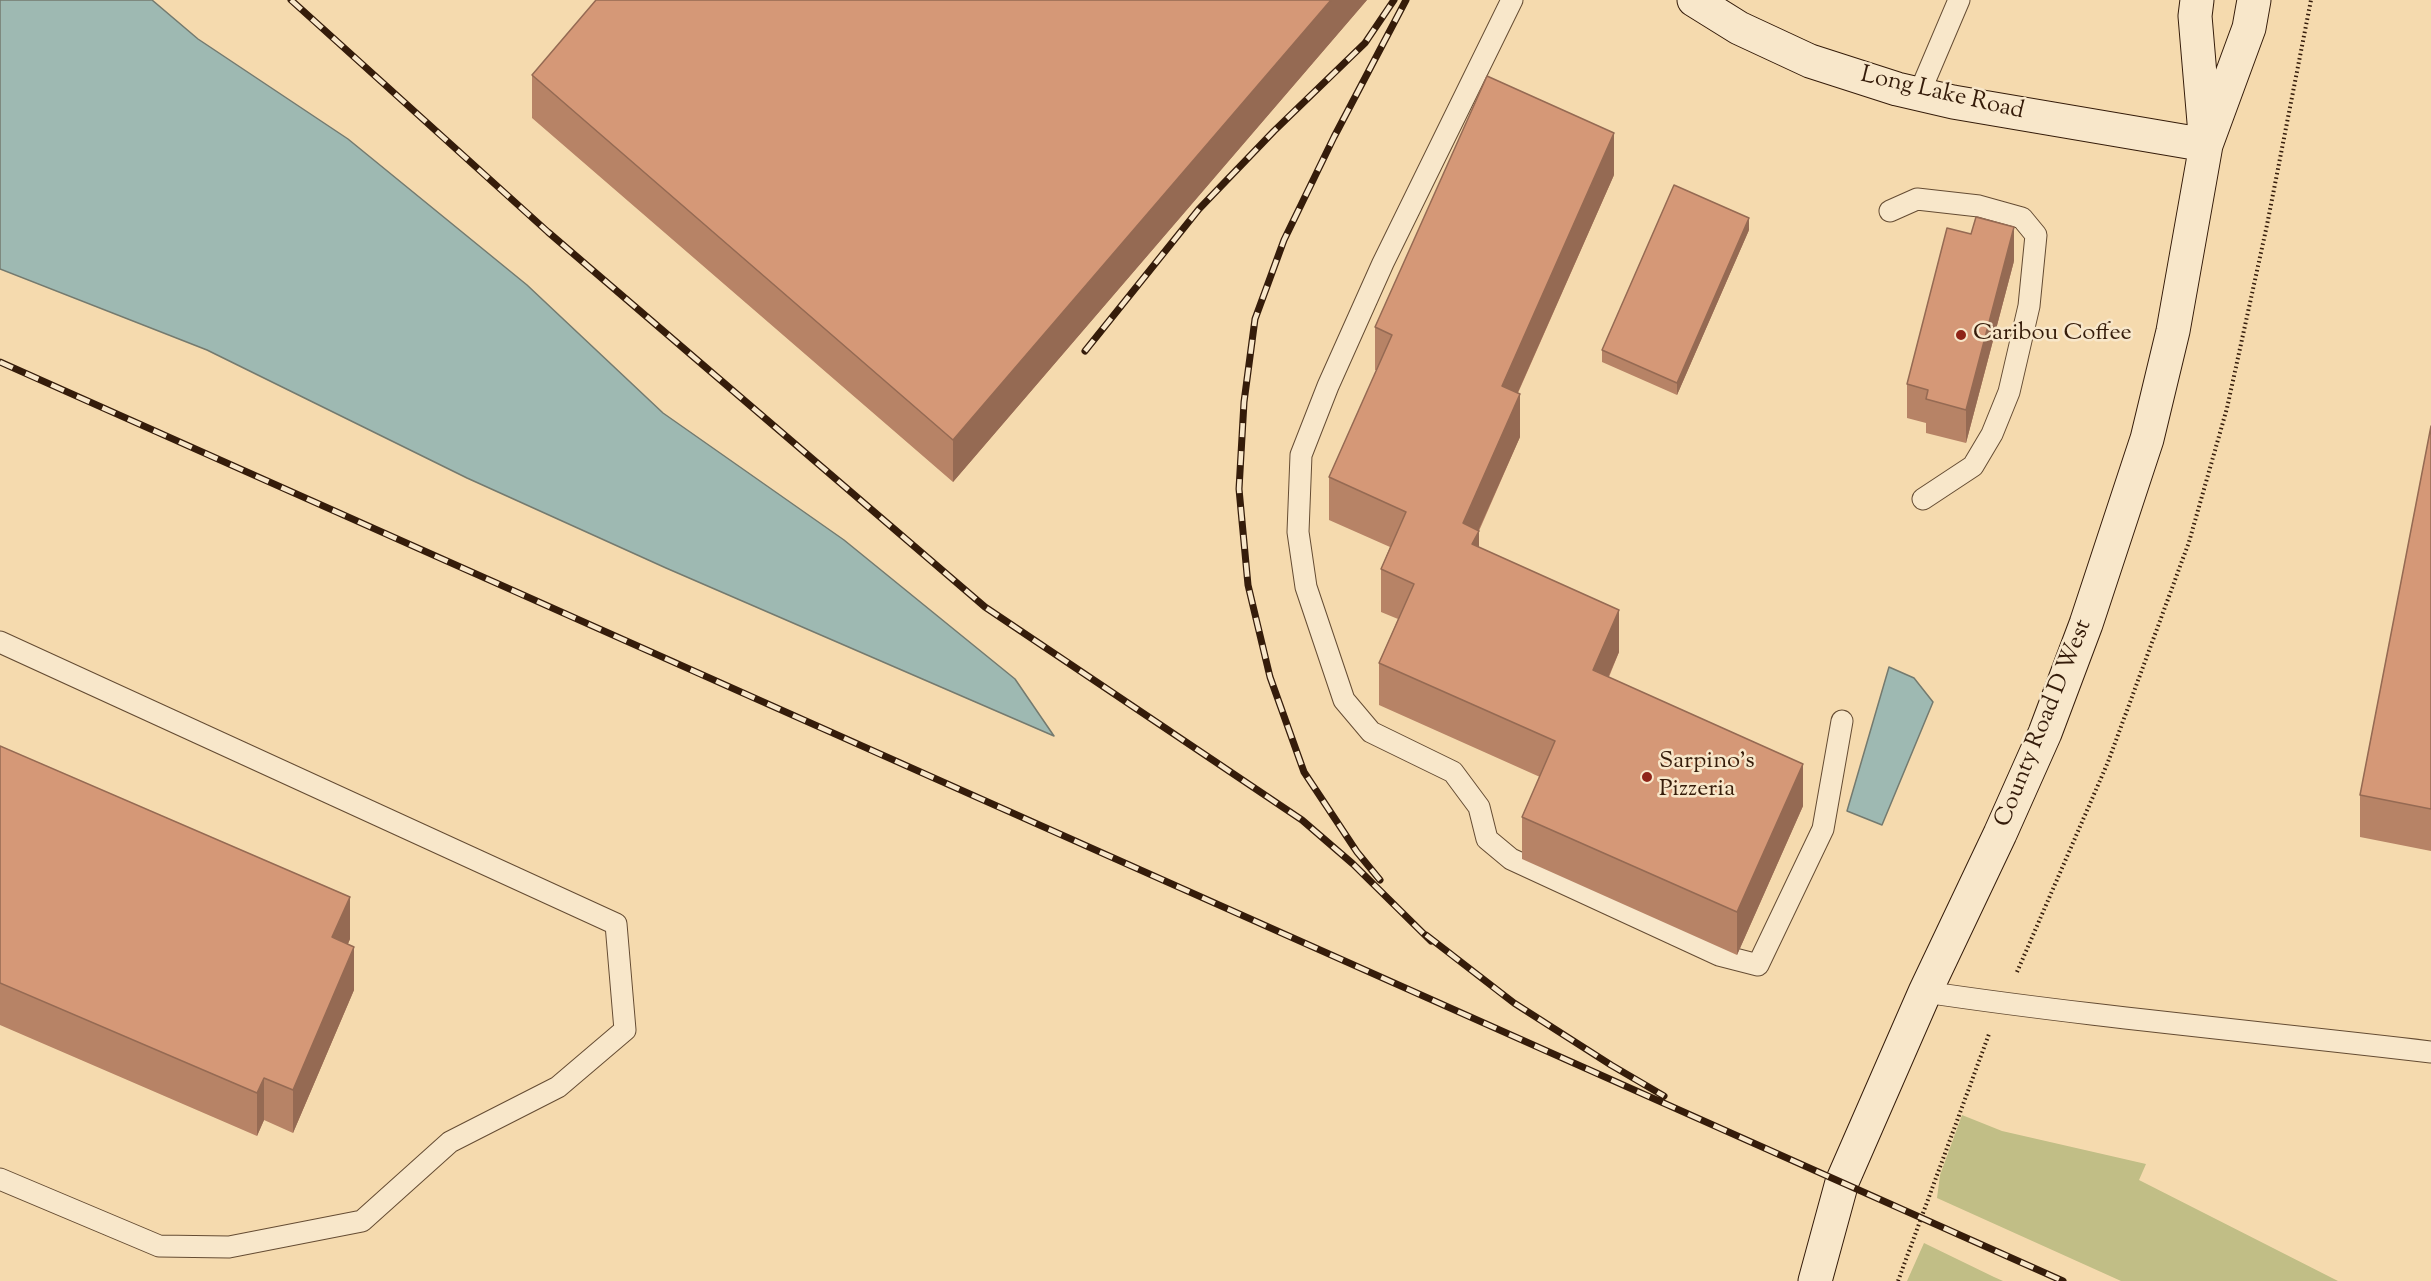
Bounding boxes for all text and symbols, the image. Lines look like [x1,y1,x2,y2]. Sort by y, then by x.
street label: Long Lake Road [1858,62,2026,128]
place label: Caribou Coffee [1973,321,2132,349]
marker: Caribou Coffee [1954,328,1968,342]
street label: County Road D West [1990,616,2100,832]
place label: Sarpino's Pizzeria [1659,749,1755,805]
marker: Sarpino's Pizzeria [1640,770,1654,784]

